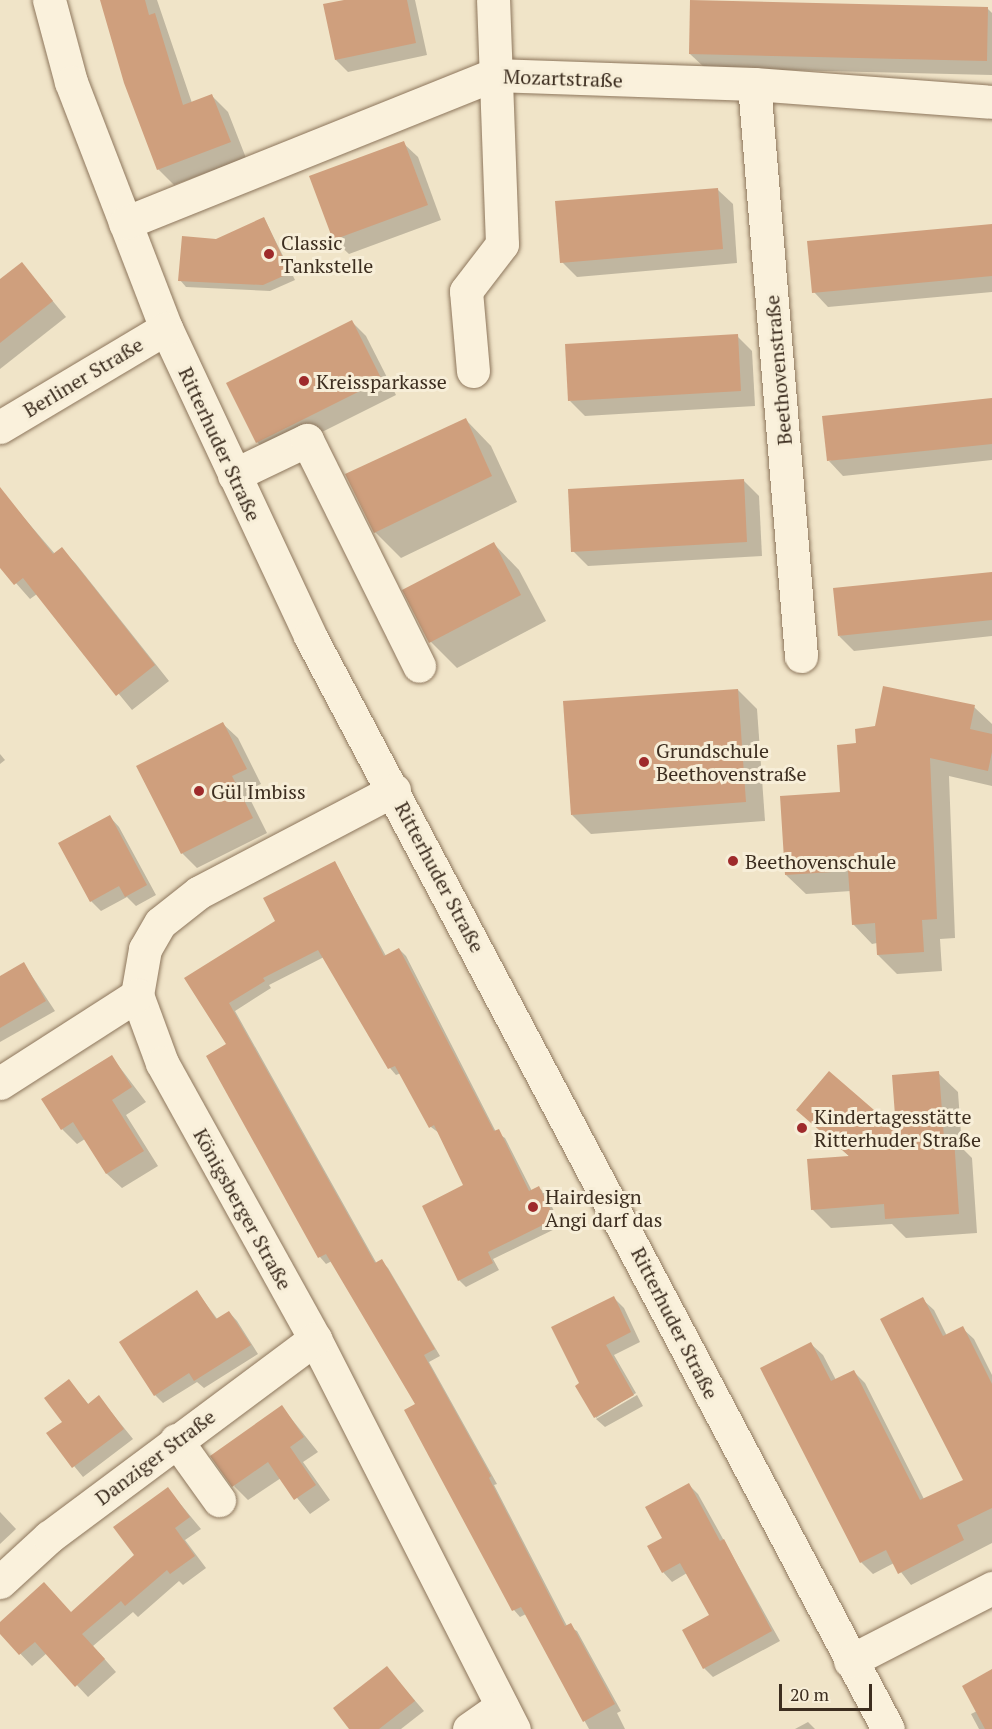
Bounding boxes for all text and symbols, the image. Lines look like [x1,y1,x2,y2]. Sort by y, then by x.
street label: Mozartstraße [503,64,623,92]
place label: Classic Tankstelle [281,231,373,278]
marker: Classic Tankstelle [262,247,276,261]
street label: Beethovenstraße [759,294,797,446]
street label: Berliner Straße [19,332,147,422]
street label: Ritterhuder Straße [174,363,266,525]
place label: Kreissparkasse [316,369,447,393]
marker: Kreissparkasse [297,374,311,388]
place label: Grundschule Beethovenstraße [656,738,807,785]
marker: Grundschule Beethovenstraße [637,755,651,769]
place label: Gül Imbiss [211,779,306,803]
marker: Gül Imbiss [192,784,206,798]
street label: Ritterhuder Straße [390,798,490,956]
place label: Beethovenschule [745,849,896,873]
marker: Beethovenschule [726,854,740,868]
place label: Kindertagesstätte Ritterhuder Straße [814,1104,981,1151]
marker: Kindertagesstätte Ritterhuder Straße [795,1121,809,1135]
street label: Königsberger Straße [189,1124,297,1294]
place label: Hairdesign Angi darf das [545,1184,662,1231]
marker: Hairdesign Angi darf das [526,1200,540,1214]
street label: Ritterhuder Straße [626,1243,724,1403]
street label: Danziger Straße [90,1404,220,1510]
scale bar [782,1672,875,1710]
text: 20 m [790,1682,829,1706]

